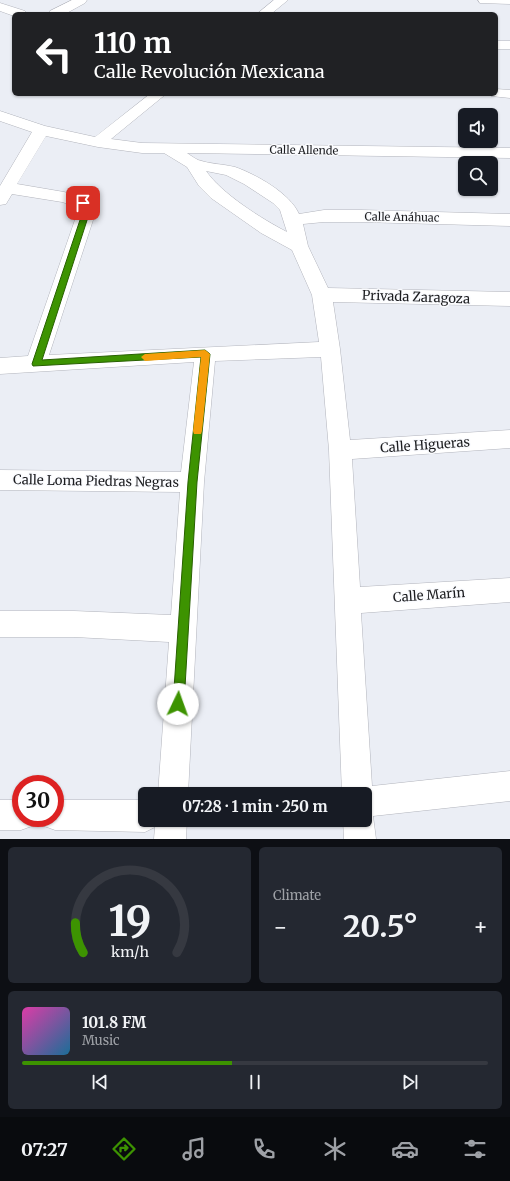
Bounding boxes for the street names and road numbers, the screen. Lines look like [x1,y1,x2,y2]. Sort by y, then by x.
street label: Calle Allende [270,142,339,158]
street label: Calle Anáhuac [365,209,440,225]
street label: Privada Zaragoza [362,287,470,307]
street label: Calle Higueras [380,433,470,457]
street label: Calle Loma Piedras Negras [13,471,179,491]
street label: Calle Marín [392,584,466,606]

